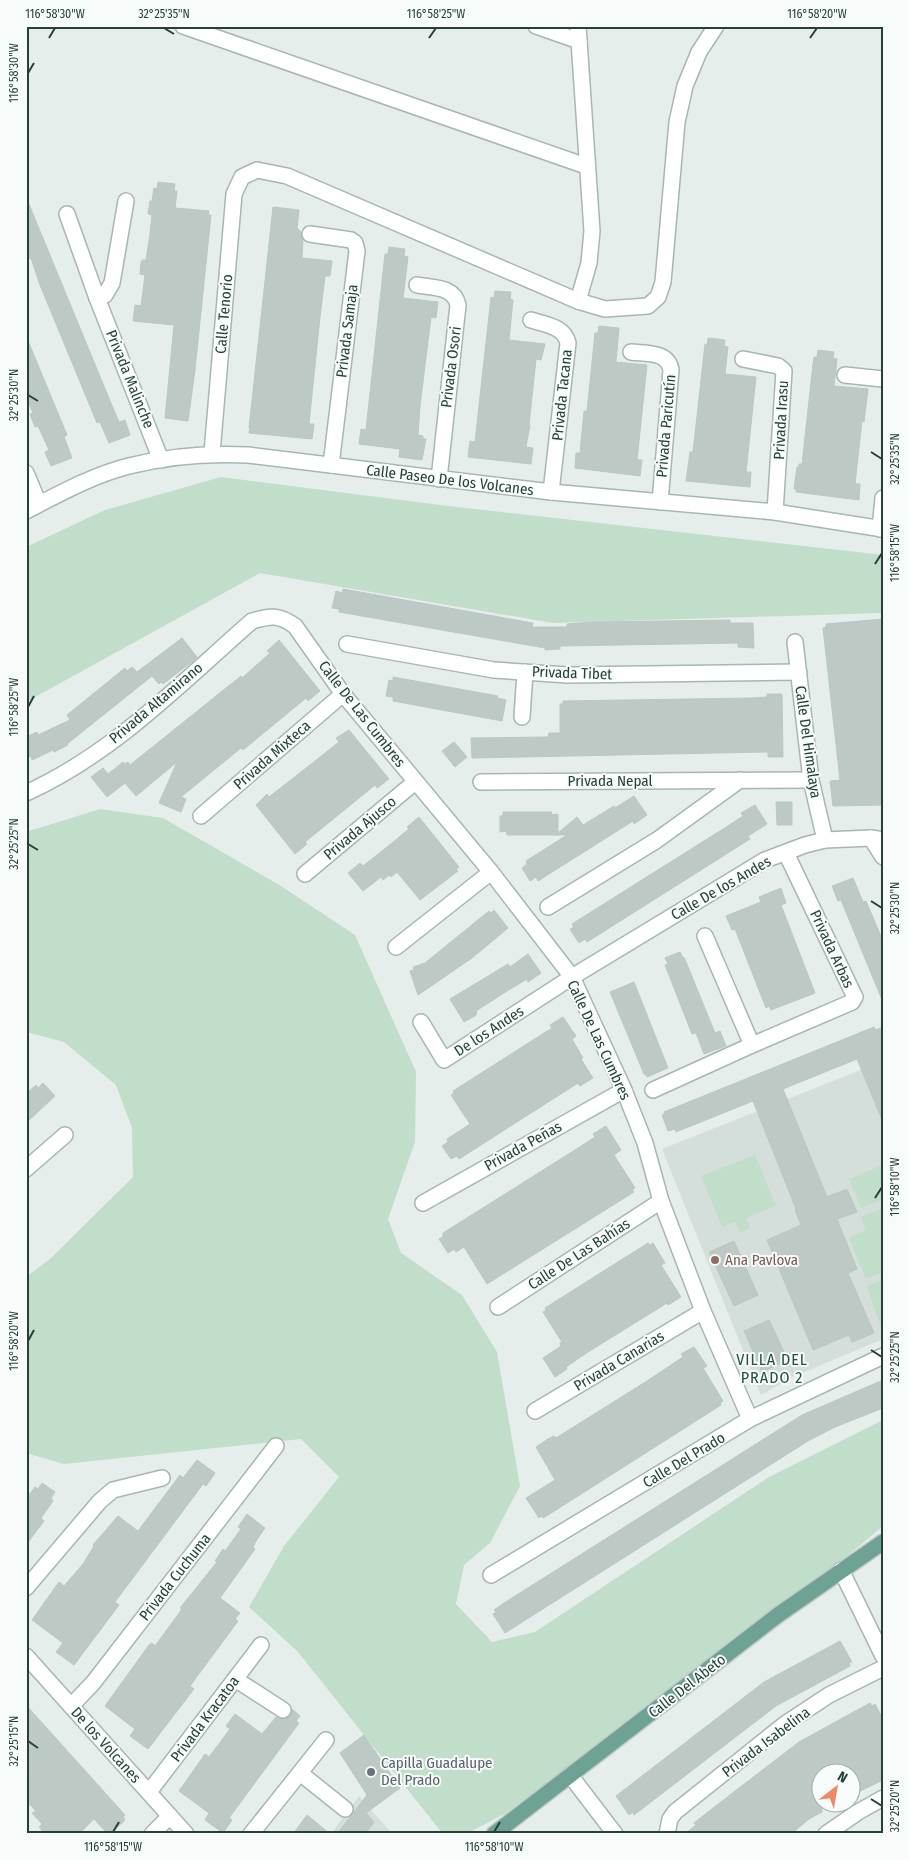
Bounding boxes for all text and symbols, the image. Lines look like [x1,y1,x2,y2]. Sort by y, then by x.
text: 116°58'30"W [25,7,85,21]
text: 32°25'35"N [138,7,190,21]
text: 116°58'25"W [407,7,465,21]
text: 116°58'20"W [787,7,847,21]
text: 116°58'30"W [7,43,21,103]
street label: Calle Tenorio [212,273,236,354]
street label: Privada Samaja [332,283,362,379]
street label: Privada Osori [437,325,465,409]
street label: Privada Malinche [102,327,158,431]
street label: Privada Tacana [548,348,576,442]
text: 32°25'30"N [7,369,21,421]
street label: Privada Paricutín [653,374,679,478]
street label: Privada Irasu [770,380,792,460]
text: 32°25'35"N [888,433,902,485]
street label: Calle Paseo De los Volcanes [365,461,535,499]
text: 116°58'15"W [888,524,902,582]
street label: Calle De Las Cumbres [315,657,409,771]
street label: Privada Altamirano [106,659,206,747]
street label: Privada Tibet [532,663,613,683]
text: 116°58'25"W [7,678,21,736]
street label: Calle Del Himalaya [791,685,825,799]
street label: Privada Mixteca [230,717,314,793]
street label: Privada Nepal [568,772,652,790]
street label: Privada Ajusco [320,792,400,864]
text: 32°25'25"N [7,818,21,870]
street label: Calle De los Andes [668,852,774,924]
text: 32°25'30"N [888,882,902,934]
street label: Privada Arbas [806,907,858,991]
street label: Calle De Las Cumbres [563,977,635,1103]
street label: De los Andes [451,1002,527,1060]
street label: Privada Peñas [481,1117,565,1175]
text: 116°58'10"W [888,1158,902,1216]
street label: Calle De Las Bahías [525,1214,633,1294]
place label: Ana Pavlova [725,1251,798,1269]
marker: Ana Pavlova [709,1254,721,1266]
text: 116°58'20"W [7,1311,21,1371]
street label: Privada Canarias [571,1327,667,1395]
text: 32°25'25"N [888,1331,902,1383]
district label: VILLA DEL PRADO 2 [736,1350,808,1387]
street label: Calle Del Prado [640,1428,728,1492]
street label: Privada Cuchuma [135,1530,215,1624]
street label: Calle Del Abeto [645,1650,729,1722]
street label: Privada Kracatoa [167,1673,243,1765]
street label: De los Volcanes [67,1703,145,1787]
street label: Privada Isabelina [719,1703,813,1781]
text: 32°25'15"N [7,1716,21,1766]
place label: Capilla Guadalupe Del Prado [381,1754,493,1789]
north arrow [812,1762,862,1812]
marker: Capilla Guadalupe Del Prado [365,1766,377,1778]
text: N [834,1768,850,1787]
text: 32°25'20"N [888,1780,902,1832]
text: 116°58'15"W [84,1840,142,1854]
text: 116°58'10"W [465,1840,523,1854]

